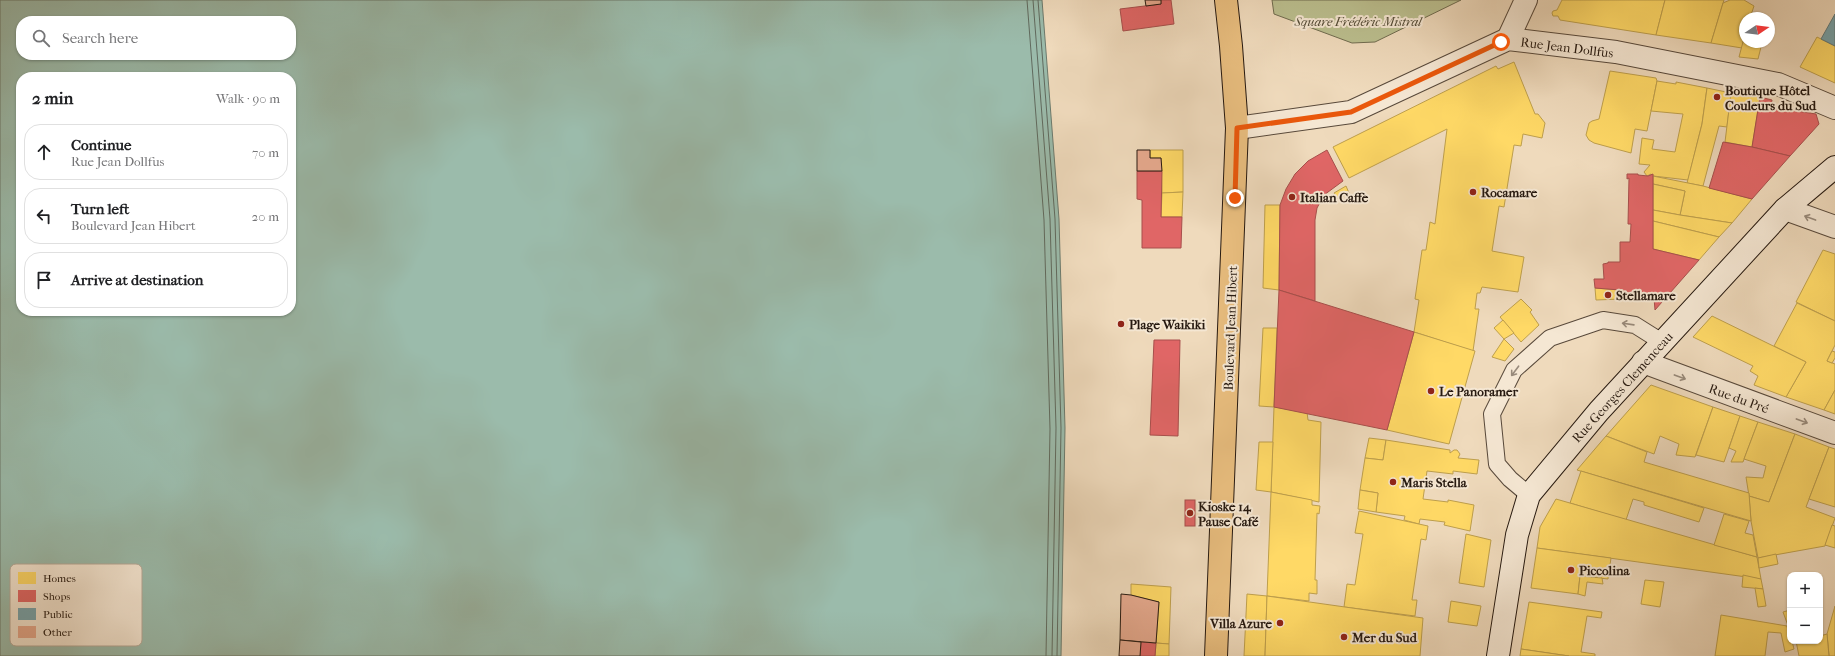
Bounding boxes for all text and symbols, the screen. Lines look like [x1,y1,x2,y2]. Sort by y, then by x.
north arrow [1739,12,1775,48]
park label: Square Frédéric Mistral [1293,14,1423,29]
search box [16,16,296,60]
icon: search [30,27,52,49]
text: Search here [62,29,138,47]
route start [1492,33,1510,51]
street label: Rue Jean Dollfus [1520,34,1614,61]
place label: Boutique Hôtel Couleurs du Sud [1725,83,1817,113]
text: 2 min [32,88,73,108]
text: Walk · 90 m [216,91,280,106]
marker: Boutique Hôtel Couleurs du Sud [1712,92,1722,102]
text: Continue [71,136,131,154]
icon: ahead [33,141,55,163]
text: 70 m [252,145,279,160]
text: Rue Jean Dollfus [71,154,164,169]
place label: Rocamare [1481,185,1538,200]
marker: Rocamare [1468,187,1478,197]
route end [1226,189,1244,207]
place label: Italian Caffe [1300,190,1369,205]
marker: Italian Caffe [1287,192,1297,202]
text: Turn left [71,200,129,218]
icon: left [33,205,55,227]
text: 20 m [252,209,279,224]
one-way arrow [1803,214,1816,221]
text: Boulevard Jean Hibert [71,218,196,233]
street label: Boulevard Jean Hibert [1221,265,1240,391]
icon: arrive [33,269,55,291]
text: Arrive at destination [71,271,203,289]
place label: Stellamare [1616,288,1676,303]
marker: Stellamare [1603,290,1613,300]
place label: Plage Waikiki [1129,317,1206,333]
marker: Plage Waikiki [1116,319,1126,329]
one-way arrow [1622,320,1635,328]
street label: Rue Georges Clemenceau [1569,329,1676,446]
one-way arrow [1511,366,1519,377]
one-way arrow [1673,373,1685,381]
street label: Rue du Pré [1707,381,1771,416]
place label: Le Panoramer [1439,384,1519,399]
marker: Le Panoramer [1426,386,1436,396]
one-way arrow [1795,418,1807,426]
place label: Maris Stella [1400,475,1468,490]
marker: Maris Stella [1388,477,1398,487]
place label: Kioske 14 Pause Café [1198,499,1259,529]
marker: Kioske 14 Pause Café [1185,508,1195,518]
place label: Piccolina [1579,563,1631,578]
legend [10,564,142,646]
marker: Piccolina [1566,565,1576,575]
text: Homes [43,572,76,585]
map controls [1787,572,1823,644]
button: + [1787,572,1823,608]
text: Shops [43,590,70,603]
text: Public [43,608,73,621]
button: − [1787,608,1823,644]
place label: Villa Azure [1209,616,1273,631]
marker: Villa Azure [1275,618,1285,628]
text: Other [43,626,72,639]
place label: Mer du Sud [1351,630,1418,645]
marker: Mer du Sud [1339,632,1349,642]

